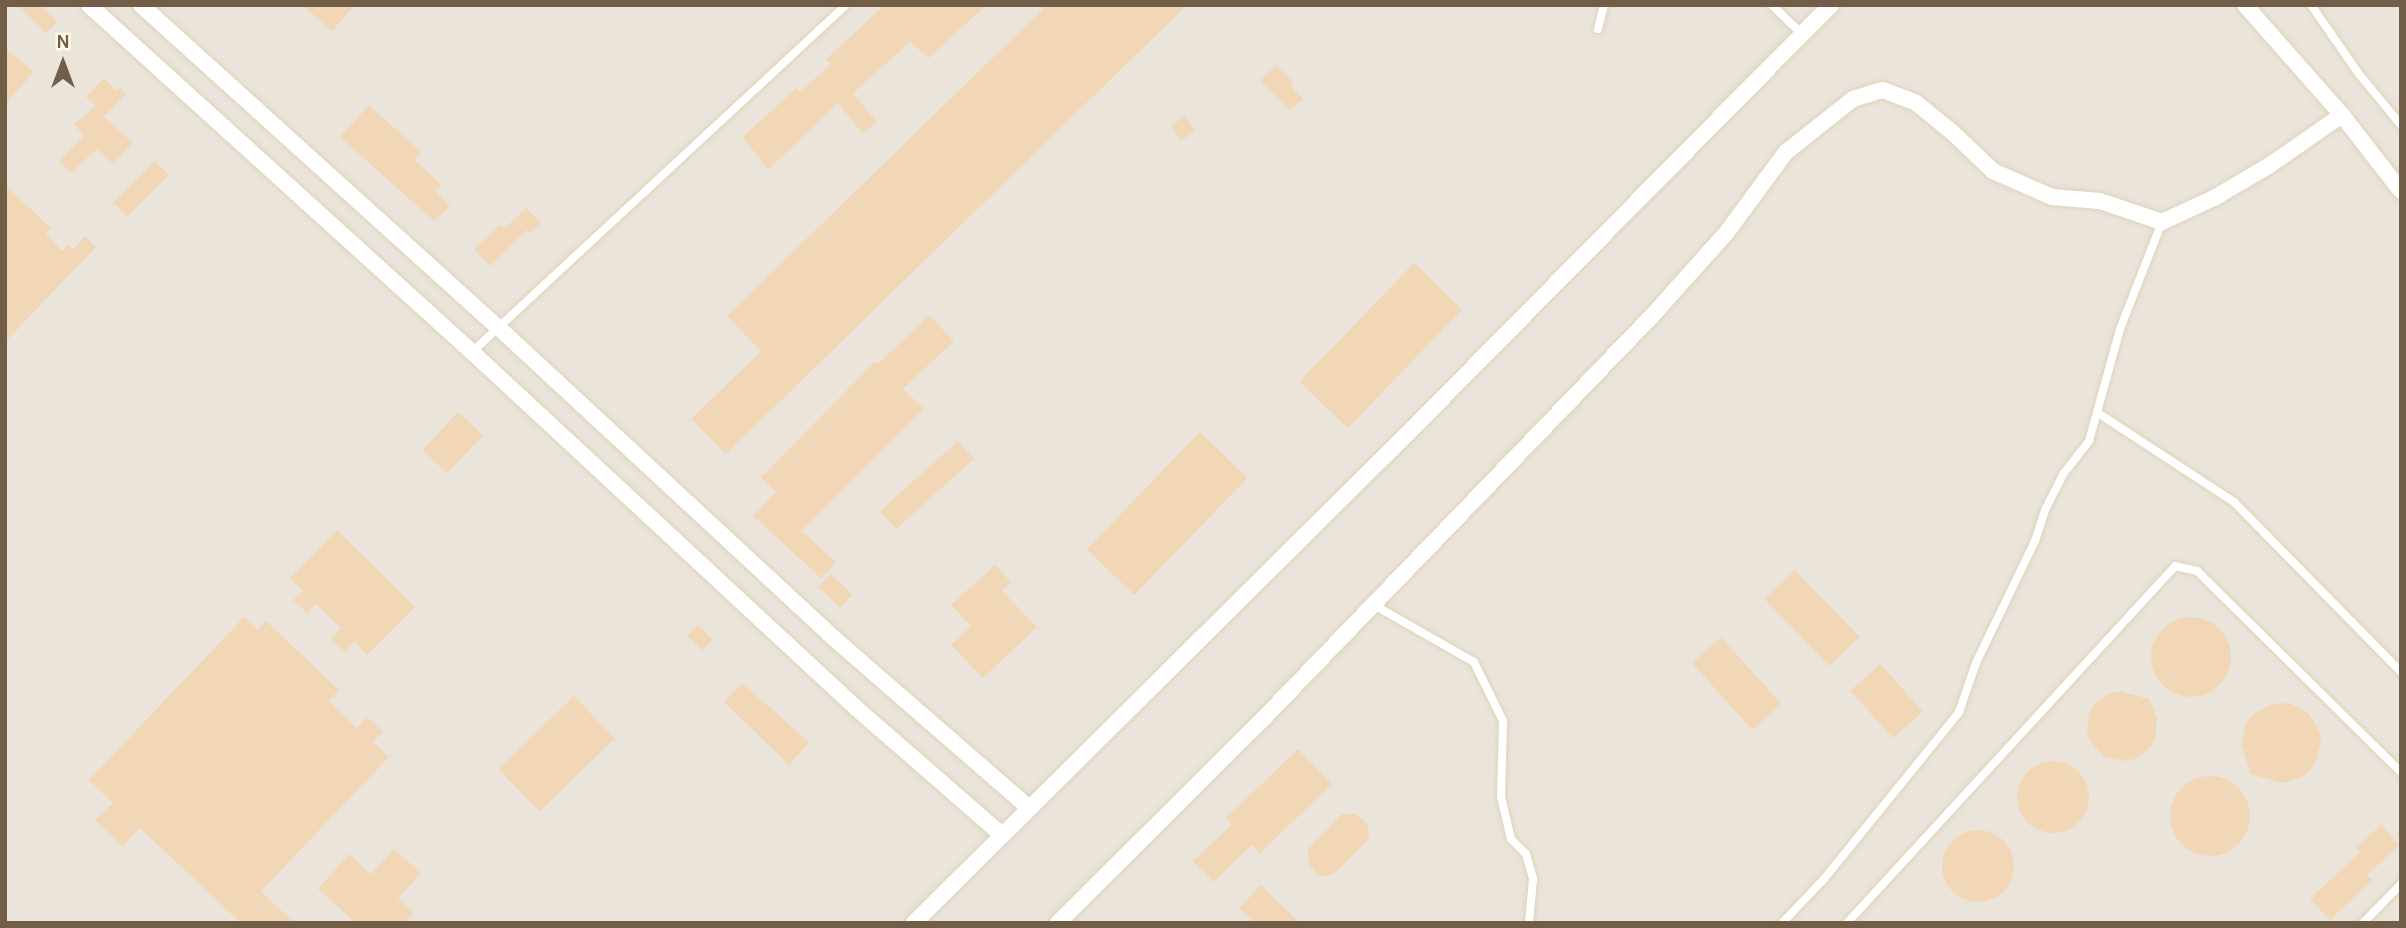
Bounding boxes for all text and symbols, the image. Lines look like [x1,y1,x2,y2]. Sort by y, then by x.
north arrow [28,28,98,98]
text: N [56,31,70,53]

